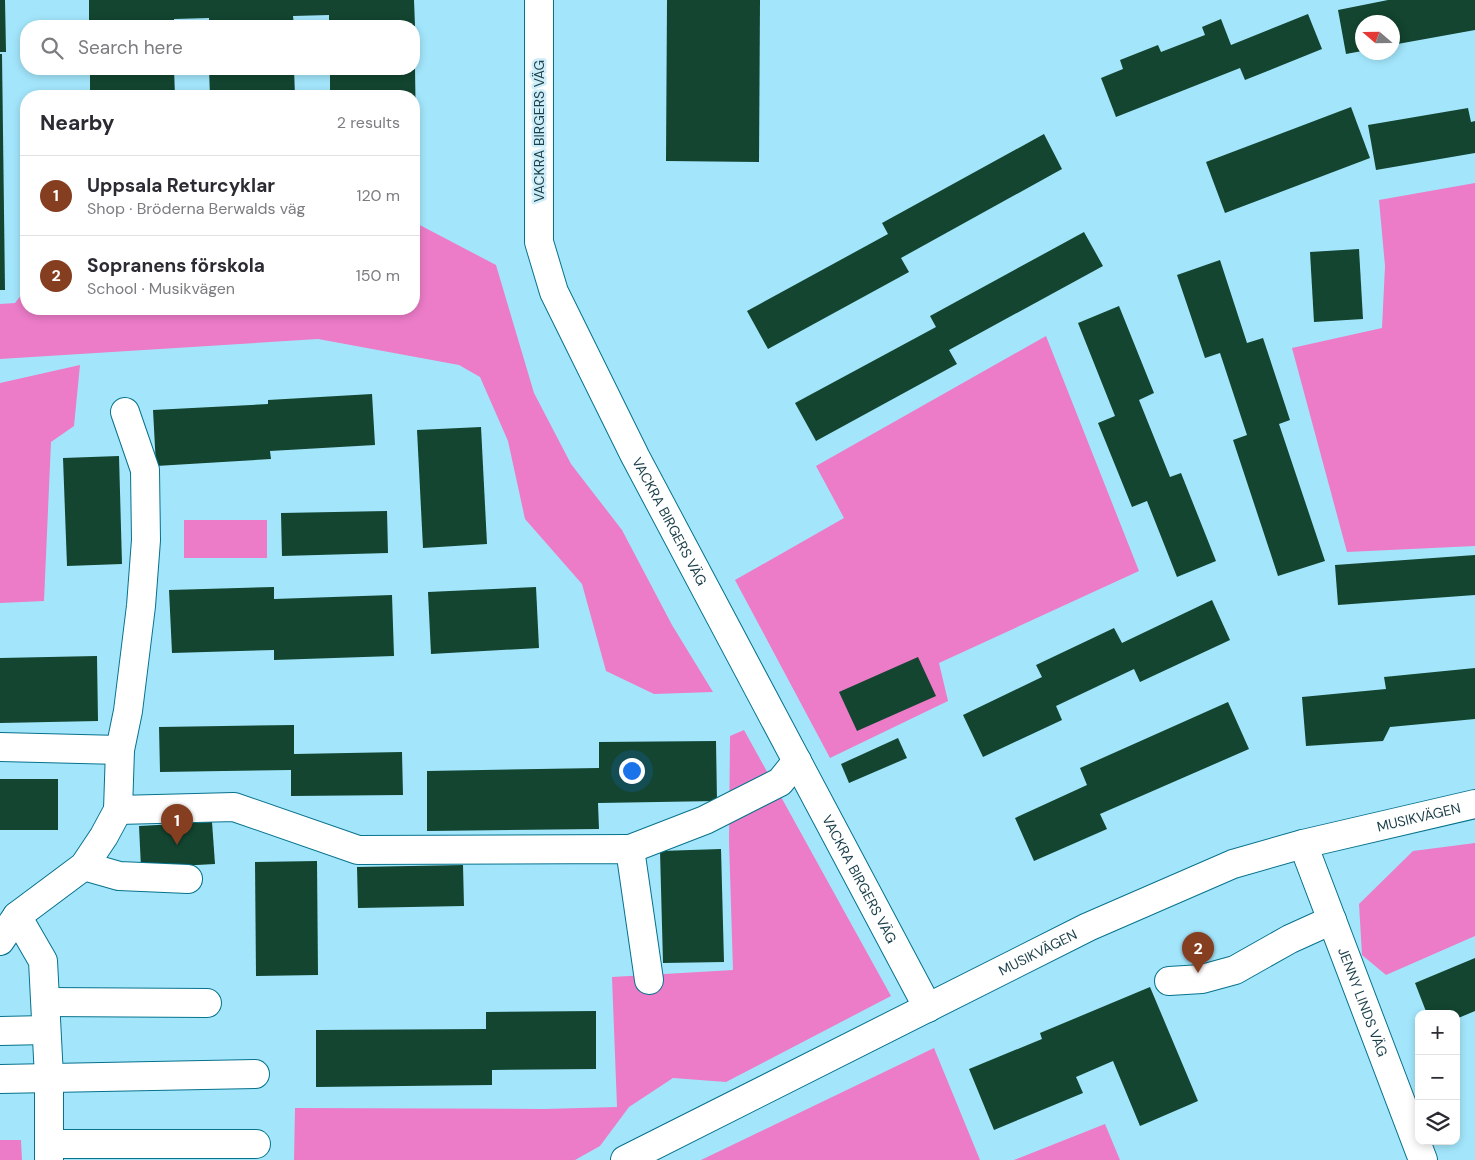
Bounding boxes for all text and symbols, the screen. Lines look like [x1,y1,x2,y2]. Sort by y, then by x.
north arrow [1355,15,1400,60]
search box [20,20,420,75]
icon: search [38,34,66,62]
text: Search here [78,35,183,60]
street label: VACKRA BIRGERS VÄG [530,60,548,202]
text: Nearby [40,109,114,137]
text: 2 results [337,112,400,133]
text: Uppsala Returcyklar [87,173,275,198]
text: 1 [53,185,59,206]
text: 120 m [356,185,400,206]
text: Shop · Bröderna Berwalds väg [87,198,305,219]
text: Sopranens förskola [87,253,265,278]
text: 2 [51,265,61,286]
text: 150 m [356,265,400,286]
text: School · Musikvägen [87,278,235,299]
street label: VACKRA BIRGERS VÄG [628,454,711,588]
your location [619,758,645,784]
street label: MUSIKVÄGEN [1375,799,1462,836]
pin: 1 [161,804,193,845]
street label: VACKRA BIRGERS VÄG [818,812,901,946]
street label: MUSIKVÄGEN [995,925,1080,980]
pin: 2 [1182,932,1214,973]
street label: JENNY LINDS VÄG [1334,945,1392,1059]
map controls [1415,1010,1460,1145]
button: + [1415,1010,1460,1055]
button: − [1415,1055,1460,1100]
button: layers [1415,1100,1460,1145]

